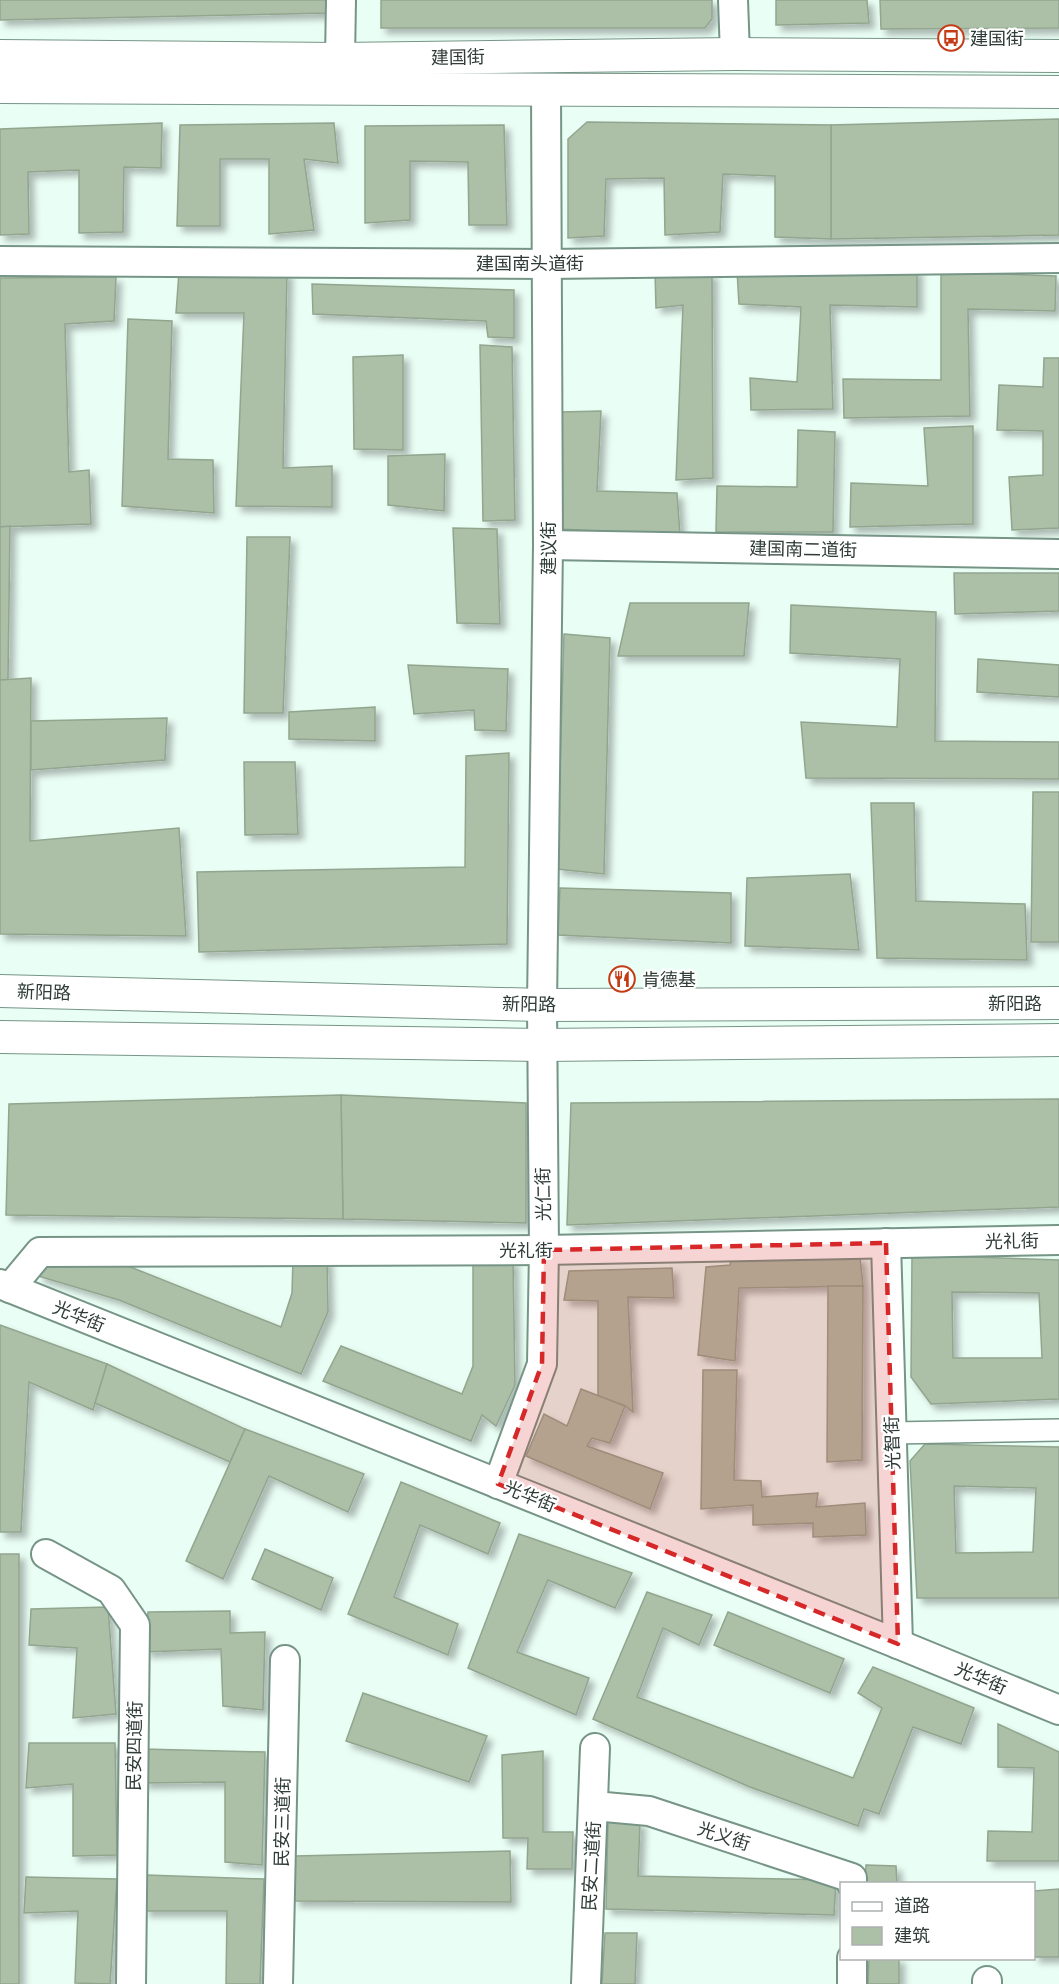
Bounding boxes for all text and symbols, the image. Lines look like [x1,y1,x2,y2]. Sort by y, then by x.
bus stop icon: 建国街 [936,23,966,53]
place label: 建国街 [970,27,1024,50]
street label: 建国街 [431,45,485,69]
street label: 建国南头道街 [476,252,584,275]
street label: 建议街 [537,521,560,575]
street label: 建国南二道街 [749,537,857,561]
restaurant icon: 肯德基 [607,964,637,994]
place label: 肯德基 [642,968,696,991]
street label: 新阳路 [17,980,71,1004]
street label: 新阳路 [502,992,556,1016]
street label: 新阳路 [988,992,1042,1015]
street label: 光仁街 [531,1167,555,1221]
street label: 光礼街 [985,1229,1039,1253]
street label: 光礼街 [499,1239,553,1262]
street label: 光华街 [50,1295,108,1337]
street label: 光智街 [880,1416,904,1470]
street label: 光华街 [501,1475,559,1517]
street label: 光华街 [952,1657,1010,1699]
street label: 民安四道街 [122,1701,146,1791]
street label: 民安三道街 [270,1777,294,1867]
street label: 光义街 [695,1817,753,1855]
street label: 民安二道街 [577,1820,605,1912]
legend [840,1882,1035,1960]
text: 道路 [894,1894,930,1917]
text: 建筑 [894,1924,930,1947]

